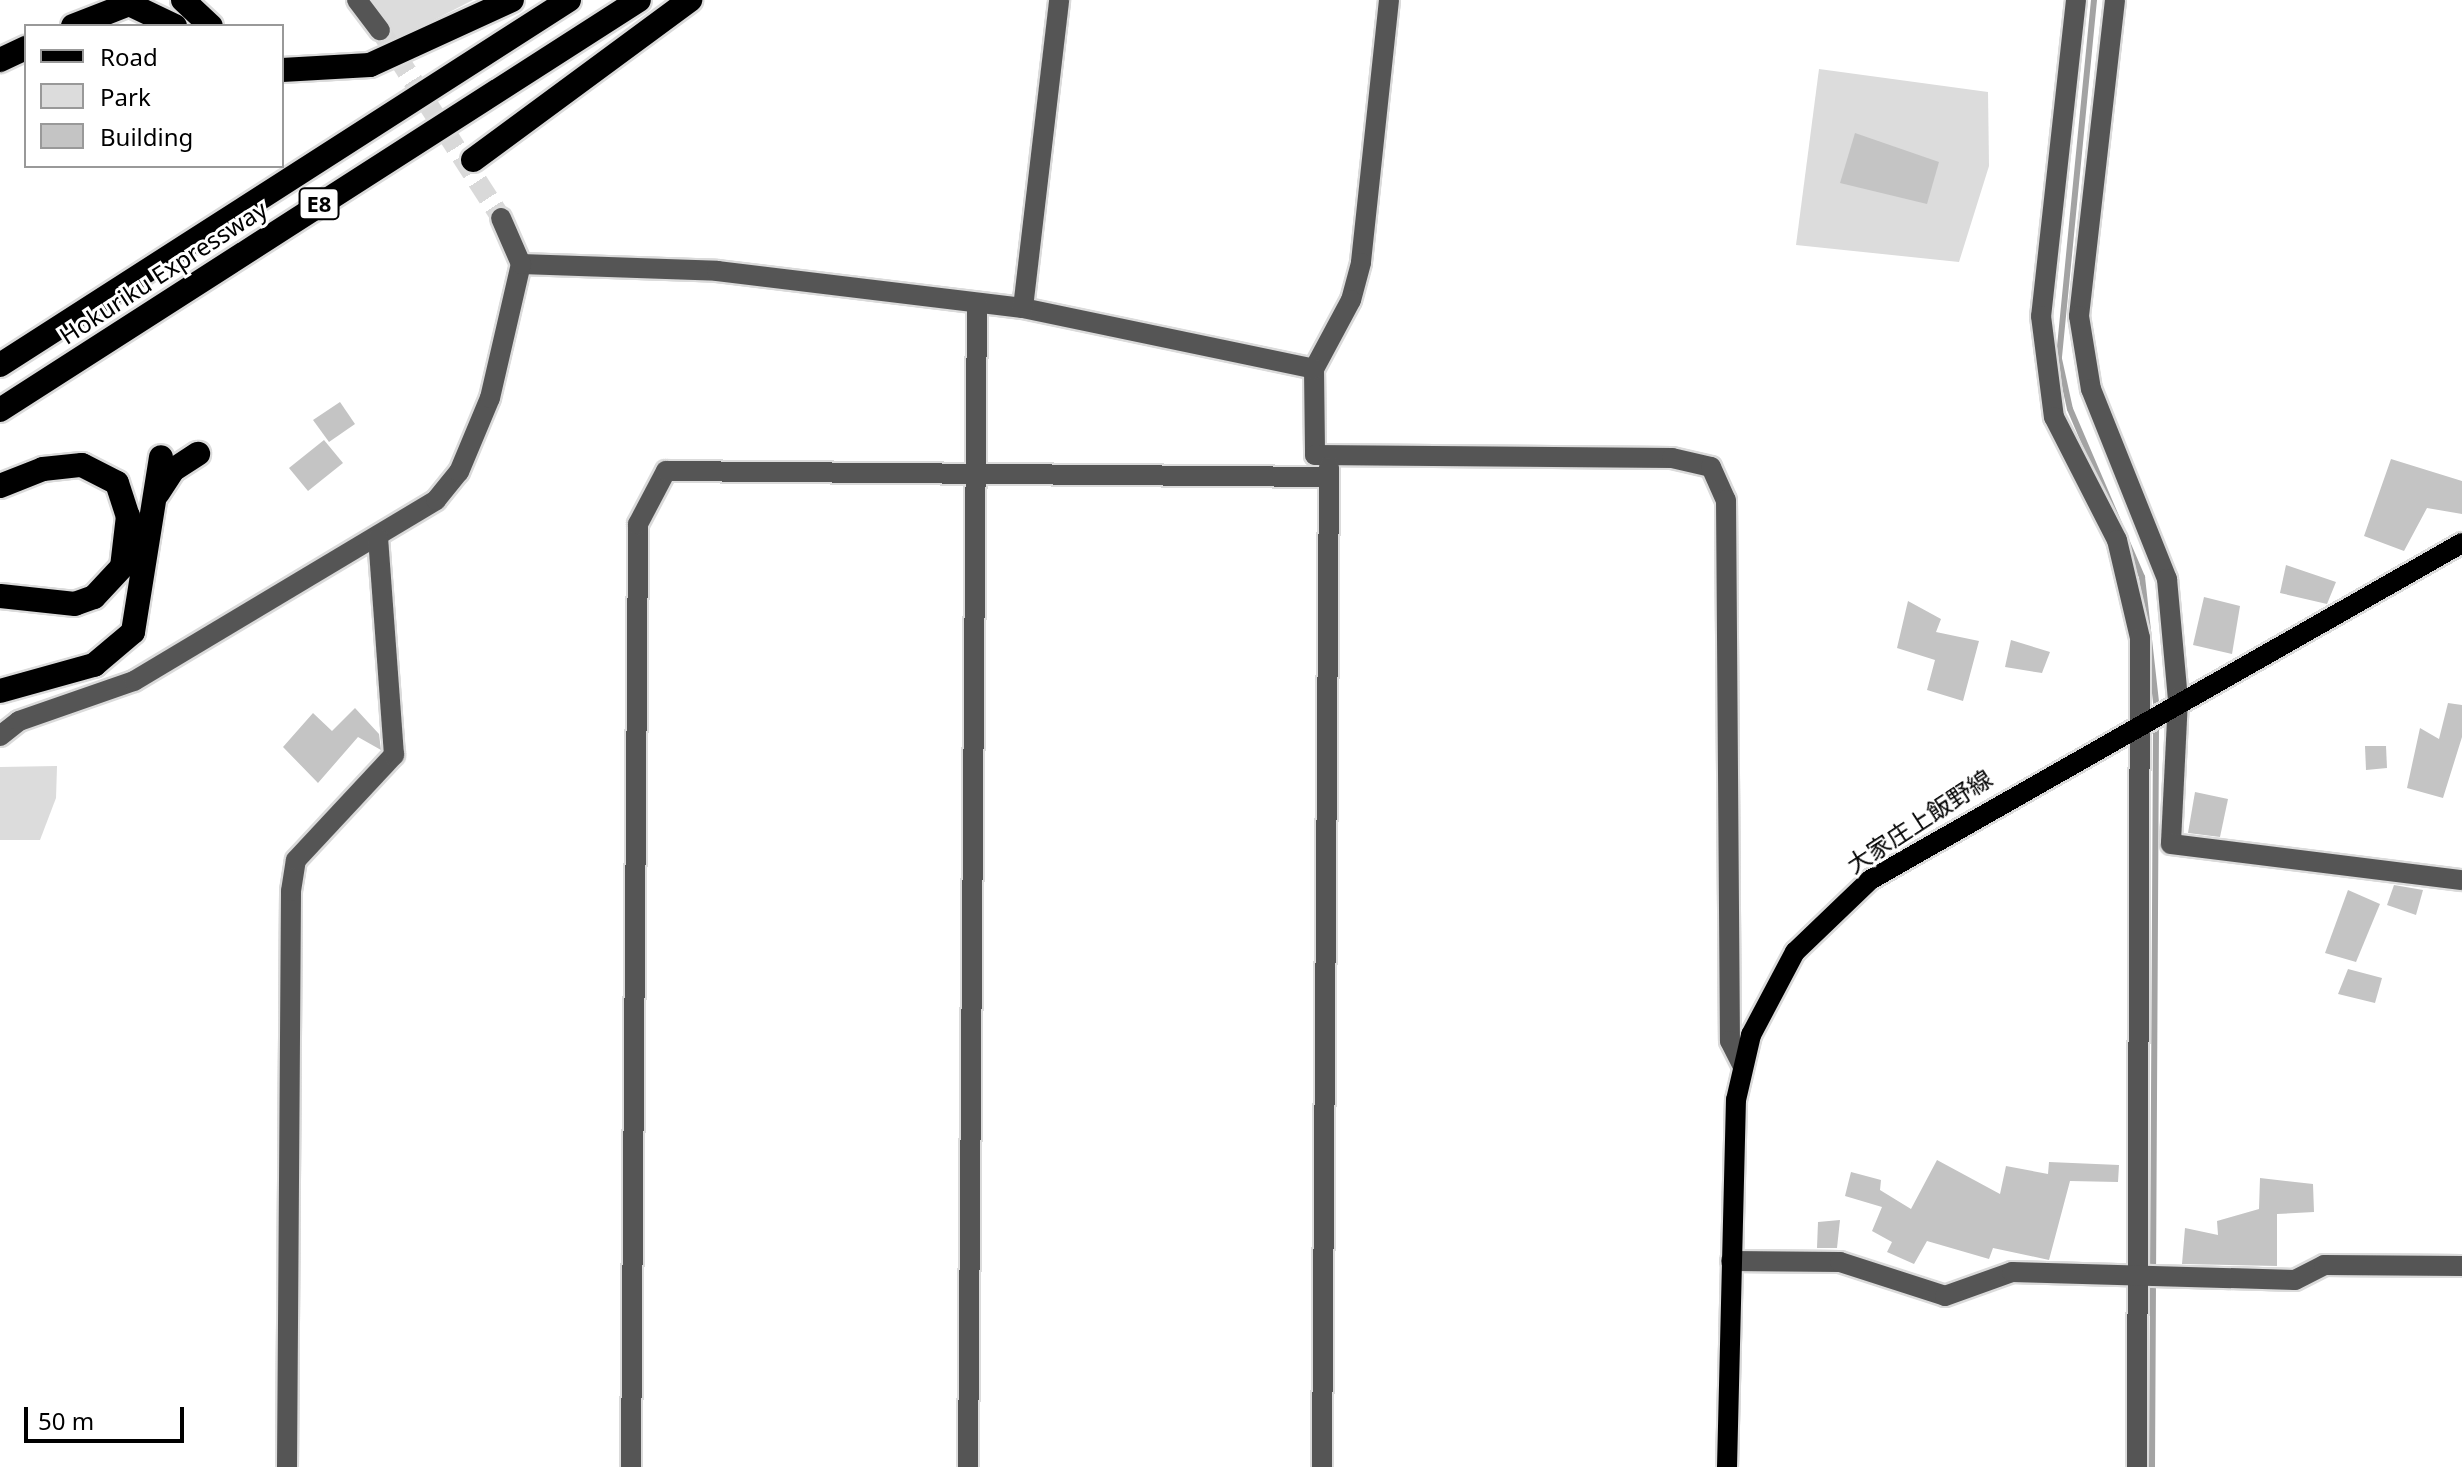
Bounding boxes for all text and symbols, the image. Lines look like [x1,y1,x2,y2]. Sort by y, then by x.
legend [24,24,284,168]
text: Road [100,40,158,73]
text: Park [100,80,151,113]
text: Building [100,120,193,153]
road number: E8 [297,186,341,222]
street label: Hokuriku Expressway [54,194,272,350]
street label: 大家庄上飯野線 [1841,763,1997,879]
scale bar [28,1391,188,1441]
text: 50 m [38,1404,94,1437]

